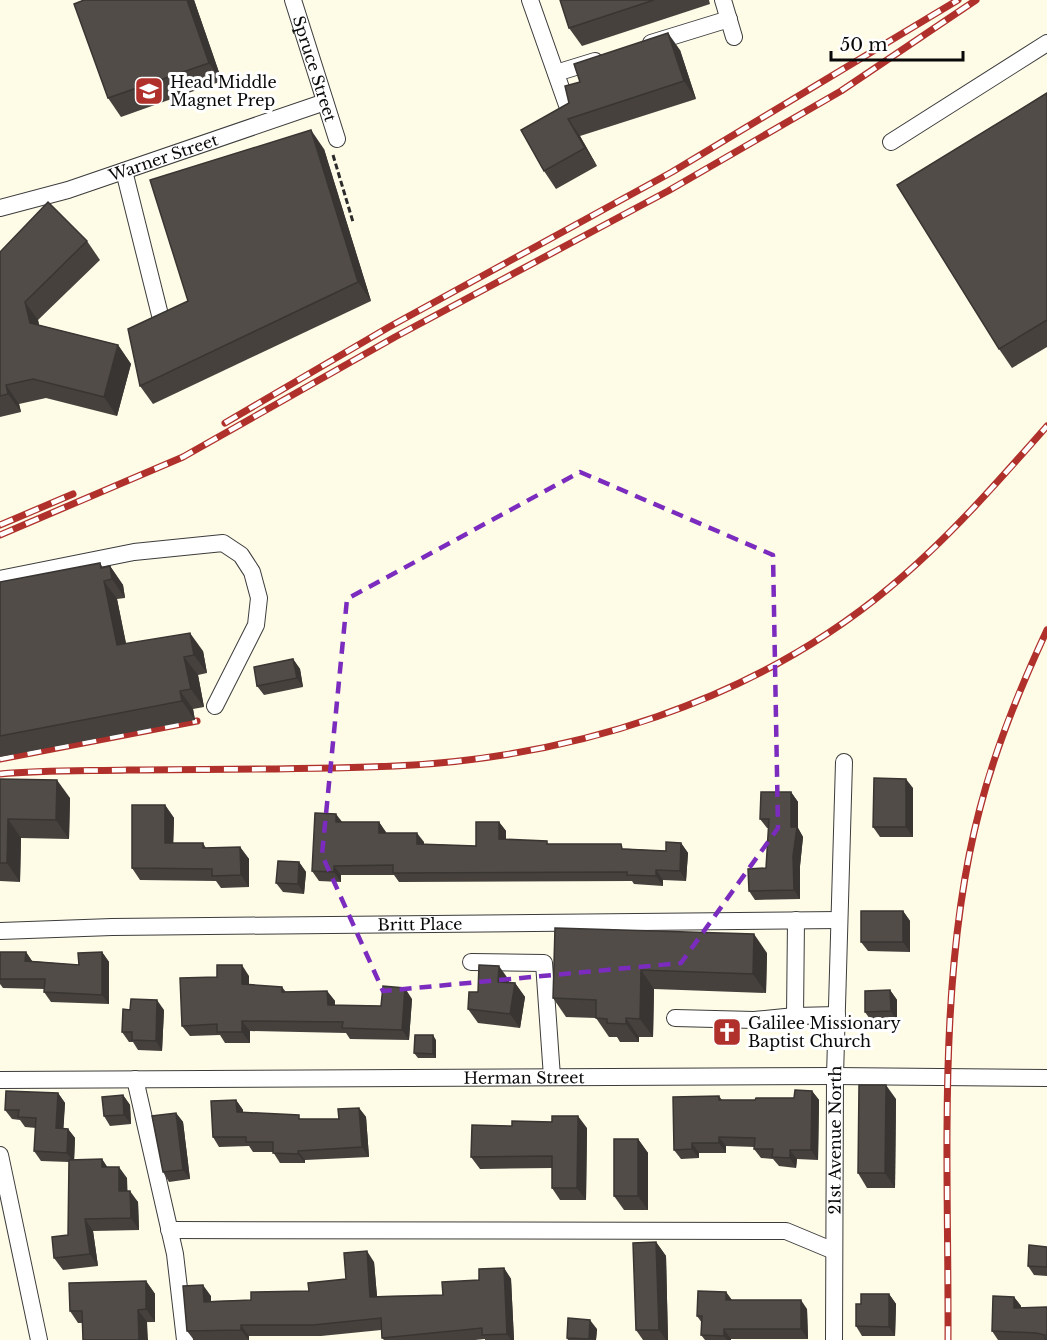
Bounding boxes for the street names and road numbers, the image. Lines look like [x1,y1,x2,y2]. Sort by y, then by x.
street label: Spruce Street [289,13,341,124]
street label: Warner Street [105,129,220,186]
street label: Britt Place [377,914,462,934]
street label: 21st Avenue North [824,1065,845,1215]
street label: Herman Street [463,1067,585,1088]

